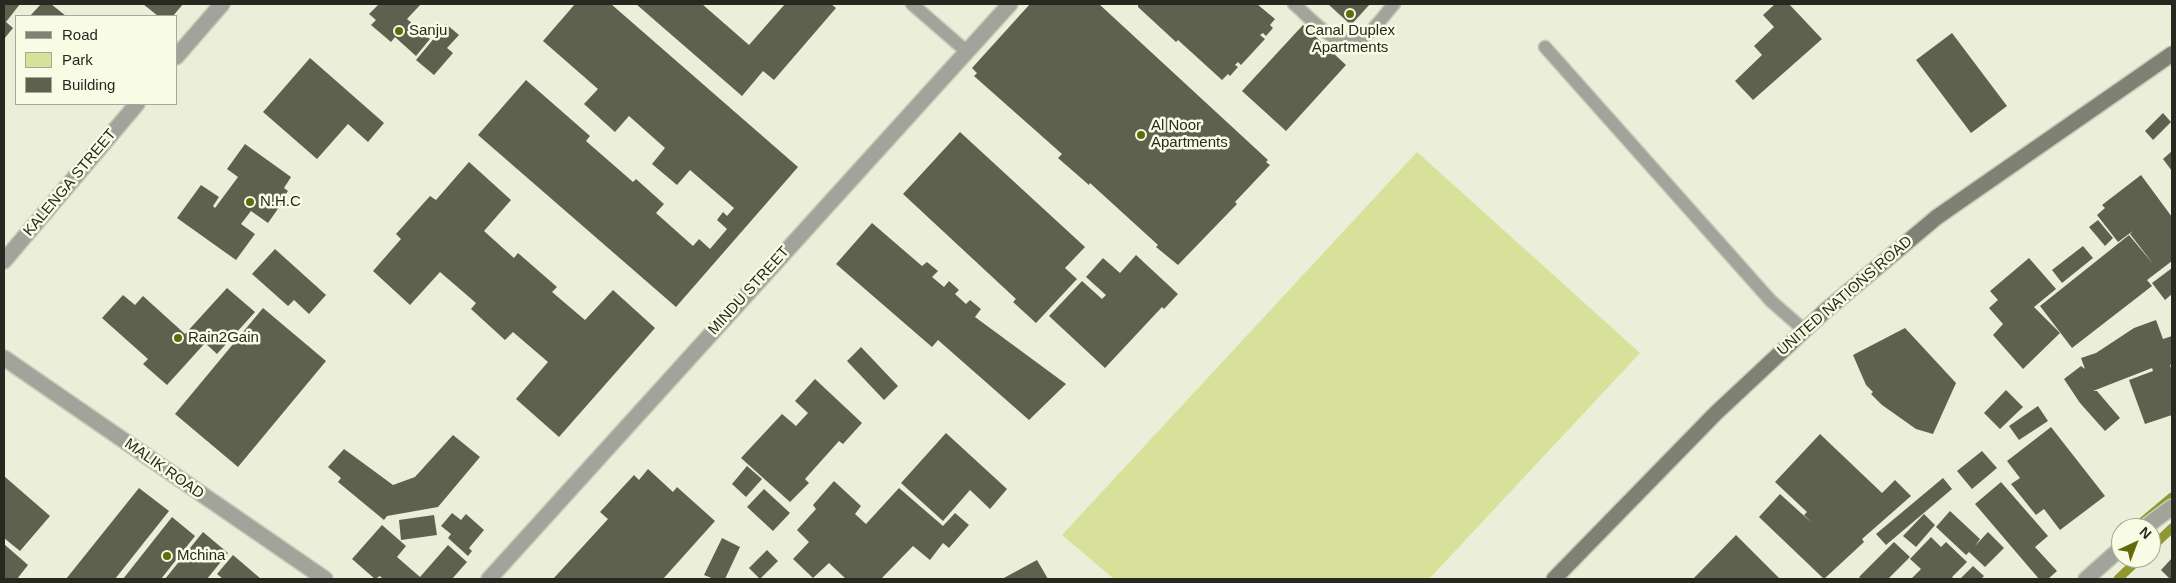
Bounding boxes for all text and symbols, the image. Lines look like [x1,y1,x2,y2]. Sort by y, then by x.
marker: Canal Duplex Apartments [1344,8,1356,20]
legend [15,15,178,105]
place label: Sanju [409,22,447,40]
place label: Canal Duplex Apartments [1305,22,1395,57]
marker: Sanju [393,25,405,37]
text: Road [62,26,98,43]
text: Park [62,51,93,68]
text: Building [62,76,115,93]
place label: Al Noor Apartments [1151,117,1228,152]
street label: KALENGA STREET [20,126,120,240]
marker: Al Noor Apartments [1135,129,1147,141]
place label: N.H.C [260,193,301,211]
marker: N.H.C [244,196,256,208]
street label: UNITED NATIONS ROAD [1774,232,1916,360]
street label: MINDU STREET [705,243,793,339]
place label: Rain2Gain [188,329,259,347]
marker: Rain2Gain [172,332,184,344]
street label: MALIK ROAD [121,435,207,503]
north arrow [2111,518,2161,568]
text: N [2136,523,2155,542]
place label: Mchina [177,547,225,565]
marker: Mchina [161,550,173,562]

